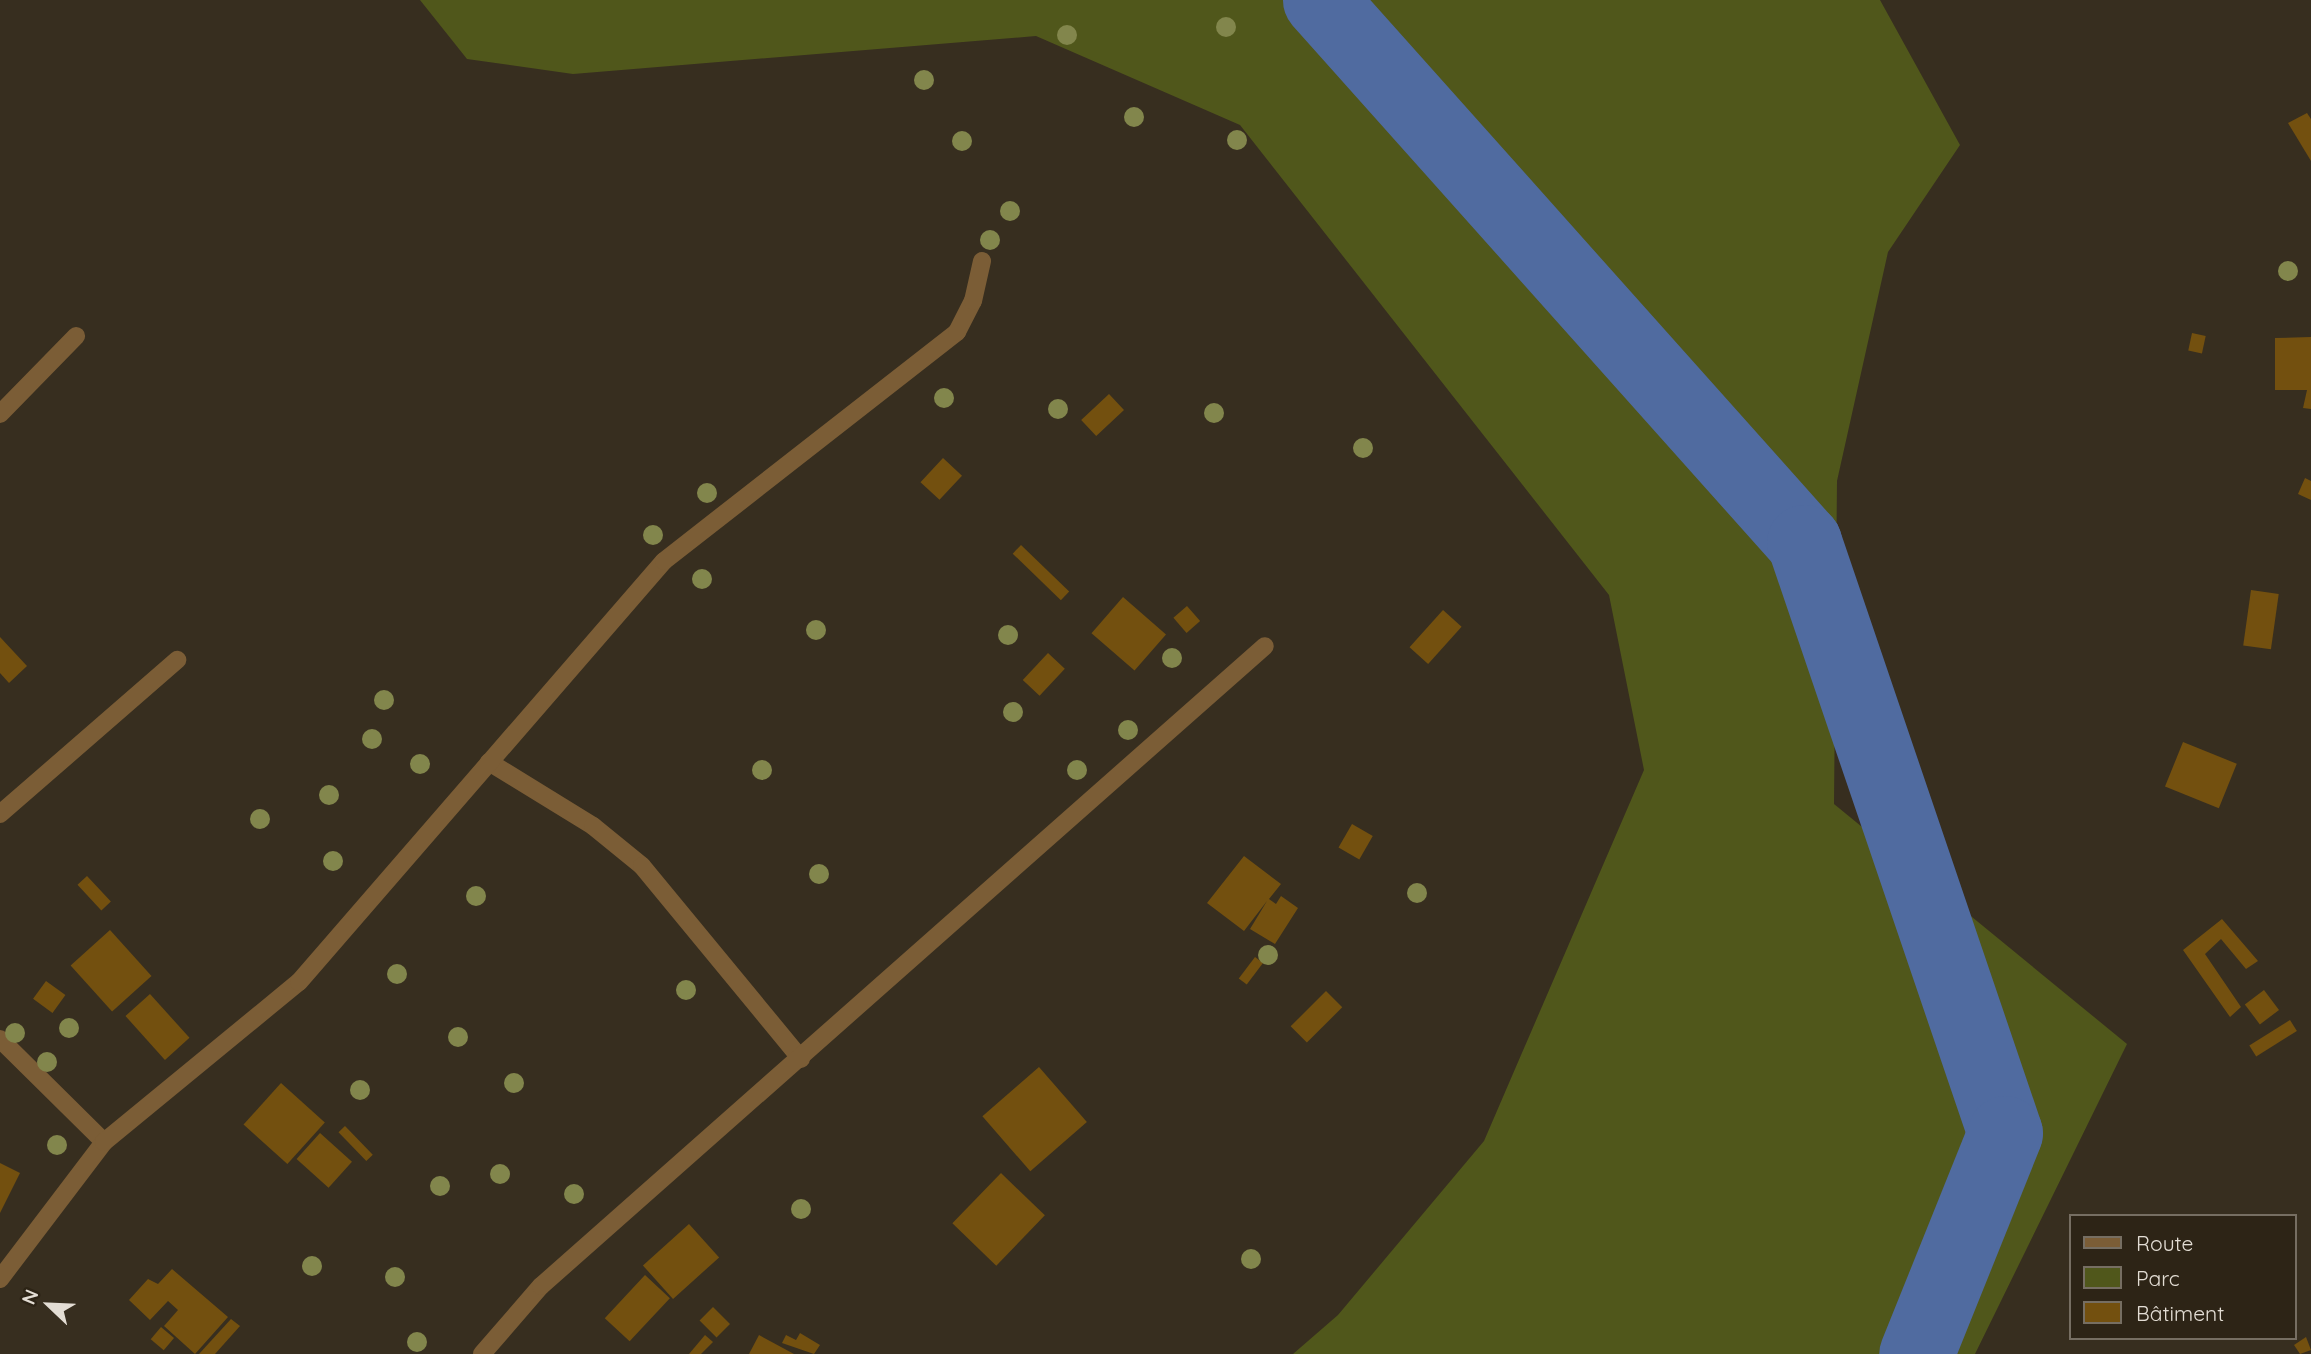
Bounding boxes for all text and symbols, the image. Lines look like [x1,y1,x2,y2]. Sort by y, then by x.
legend [2070,1214,2297,1340]
text: Route [2136,1230,2193,1256]
text: Parc [2136,1265,2180,1291]
north arrow [14,1270,84,1340]
text: N [16,1286,43,1308]
text: Bâtiment [2136,1300,2224,1326]

